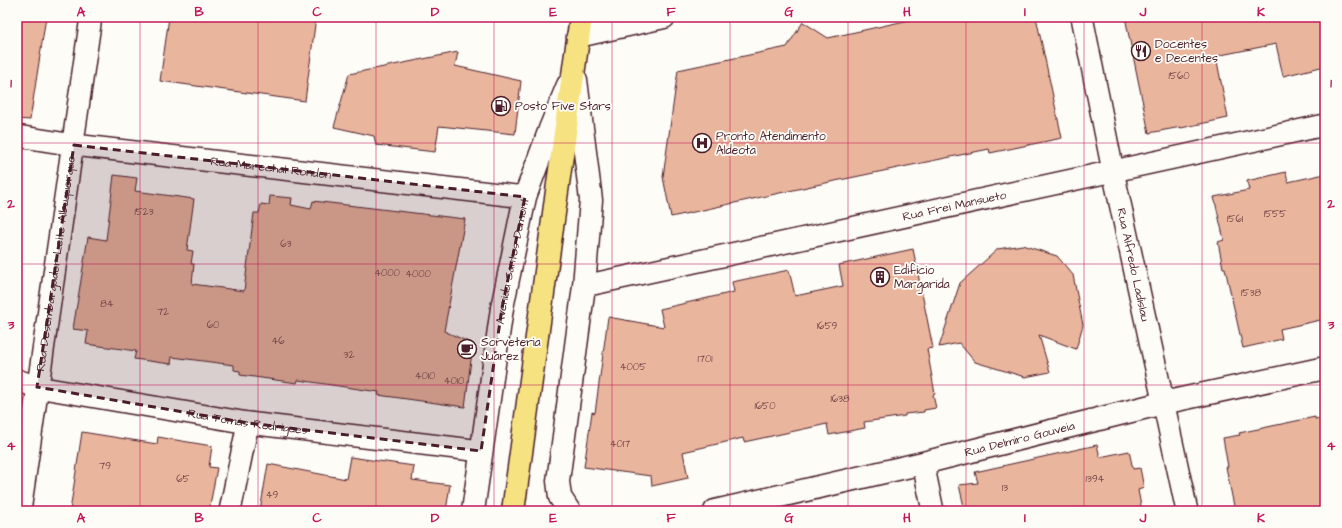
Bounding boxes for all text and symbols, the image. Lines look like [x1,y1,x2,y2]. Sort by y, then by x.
text: A [77,3,86,21]
text: B [194,3,204,21]
text: C [312,3,322,21]
text: D [431,3,440,21]
text: E [549,3,557,21]
text: F [666,3,676,21]
text: G [784,3,794,21]
text: H [903,3,911,21]
text: I [1024,3,1026,21]
text: J [1139,3,1147,21]
text: K [1257,3,1265,21]
place label: Docentes e Decentes [1155,36,1218,67]
restaurant icon: Docentes e Decentes [1130,40,1152,62]
house number: 1560 [1169,69,1189,83]
text: 1 [10,74,12,92]
text: 1 [1330,74,1332,92]
fuel station icon: Posto Five Stars [490,95,512,117]
place label: Posto Five Stars [515,98,611,115]
place label: Pronto Atendimento Aldeota [716,128,826,159]
hospital icon: Pronto Atendimento Aldeota [691,132,713,154]
street label: Rua Marechal Rondon [210,152,332,183]
street label: Rua Desembargador Leite Albuquerque [32,154,80,372]
street label: Rua Frei Mansueto [901,186,1008,225]
text: 2 [6,195,15,213]
text: 2 [1326,195,1335,213]
street label: Avenida Santos Dumont [491,196,533,325]
house number: 1523 [134,205,154,219]
street label: Rua Alfredo Ladislau [1113,206,1154,323]
house number: 1555 [1264,207,1286,221]
house number: 1561 [1227,212,1244,226]
house number: 63 [280,237,292,251]
place label: Edifício Margarida [894,262,950,294]
house number: 4000 [374,266,400,280]
building icon: Edifício Margarida [869,266,891,288]
house number: 4000 [405,267,431,281]
house number: 1538 [1241,286,1261,300]
house number: 84 [100,297,114,311]
house number: 72 [157,305,169,319]
text: 3 [7,316,15,334]
text: 3 [1327,316,1335,334]
house number: 60 [207,318,219,332]
house number: 1659 [817,319,837,333]
house number: 46 [271,334,285,348]
place label: Sorveteria Juarez [481,334,541,365]
cafe icon: Sorveteria Juarez [456,338,478,360]
house number: 32 [344,348,355,362]
house number: 1701 [697,352,713,366]
house number: 4005 [620,360,646,374]
house number: 4010 [415,369,435,383]
house number: 4010 [444,374,464,388]
house number: 1638 [830,392,850,406]
house number: 1650 [755,399,775,413]
street label: Rua Tomás Rodrigues [187,404,309,439]
street label: Rua Delmiro Gouveia [963,417,1076,461]
text: 4 [7,437,16,455]
house number: 4017 [610,437,630,451]
text: 4 [1327,437,1336,455]
house number: 79 [99,459,111,473]
house number: 65 [176,472,190,486]
house number: 1394 [1086,472,1105,486]
house number: 13 [1002,481,1008,495]
house number: 49 [266,488,279,502]
text: A [77,509,86,527]
text: B [194,509,204,527]
text: C [312,509,322,527]
text: D [431,509,440,527]
text: E [549,509,557,527]
text: F [666,509,676,527]
text: G [784,509,794,527]
text: H [903,509,911,527]
text: I [1024,509,1026,527]
text: J [1139,509,1147,527]
text: K [1257,509,1265,527]

